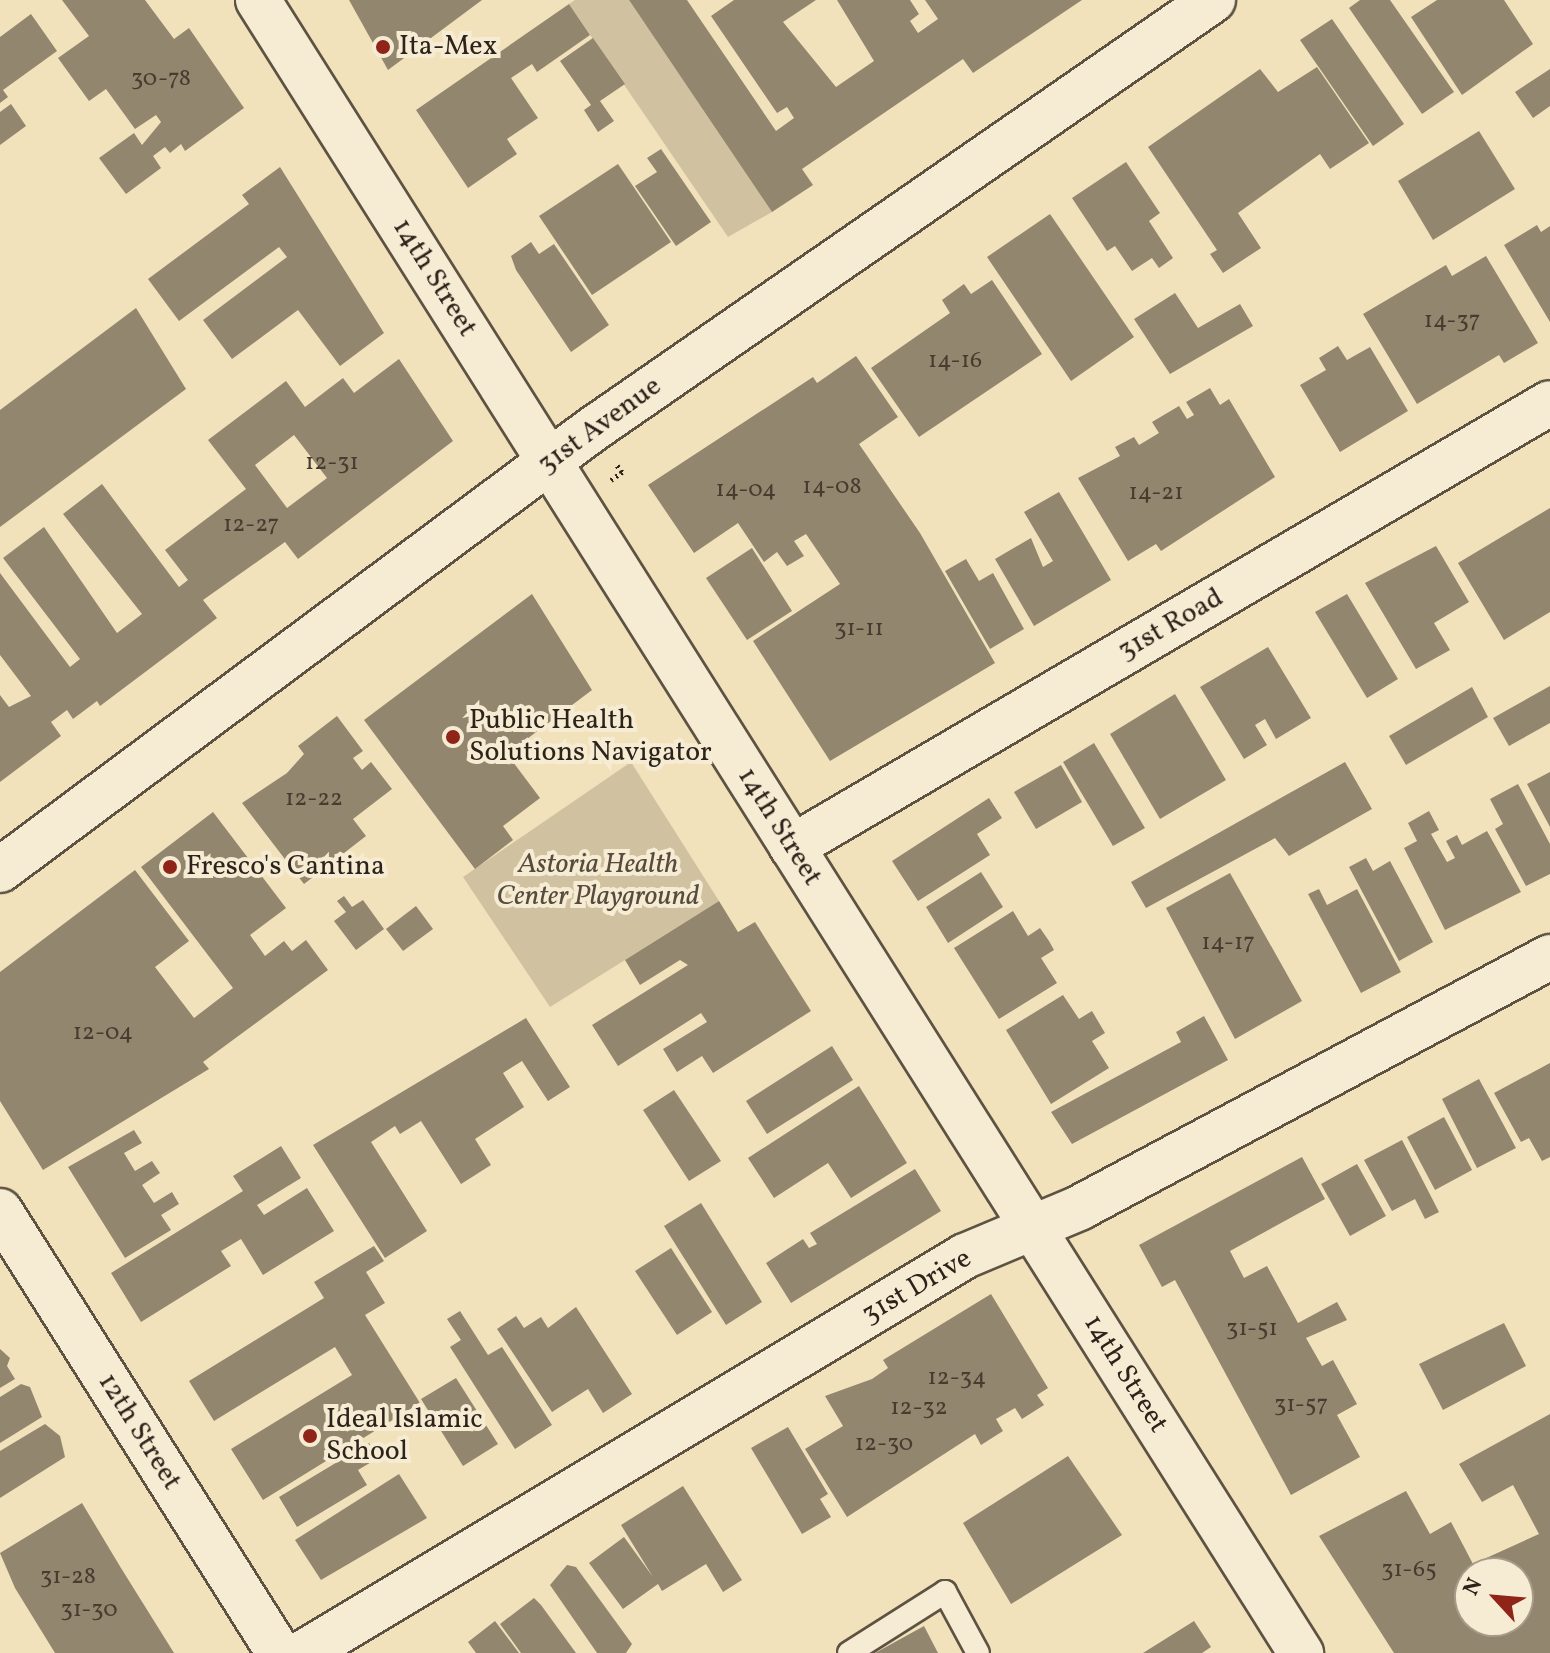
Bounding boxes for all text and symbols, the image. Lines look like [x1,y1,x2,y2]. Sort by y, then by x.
place label: Ita-Mex [399,30,497,64]
marker: Ita-Mex [374,38,392,56]
house number: 30-78 [131,66,191,94]
street label: 14th Street [384,213,484,343]
house number: 14-37 [1424,308,1480,336]
house number: 14-16 [928,348,982,376]
street label: 31st Avenue [532,370,668,482]
house number: 12-31 [305,450,359,478]
house number: 14-08 [802,474,862,502]
house number: 14-04 [716,477,776,505]
house number: 14-21 [1129,480,1183,508]
house number: 12-27 [223,512,279,540]
street label: 31st Road [1112,581,1230,669]
house number: 31-11 [834,616,884,644]
place label: Public Health Solutions Navigator [469,704,712,770]
marker: Public Health Solutions Navigator [444,728,462,746]
street label: 14th Street [729,762,829,892]
house number: 12-22 [285,786,343,814]
park label: Astoria Health Center Playground [497,848,699,914]
place label: Fresco's Cantina [186,850,385,884]
marker: Fresco's Cantina [161,858,179,876]
house number: 14-17 [1201,930,1255,958]
house number: 12-04 [73,1020,133,1048]
street label: 31st Drive [856,1242,978,1332]
street label: 14th Street [1075,1309,1175,1439]
house number: 31-51 [1226,1316,1278,1344]
house number: 12-34 [928,1365,986,1393]
street label: 12th Street [90,1367,188,1497]
house number: 31-57 [1274,1392,1328,1420]
house number: 12-32 [890,1395,948,1423]
place label: Ideal Islamic School [326,1403,483,1469]
marker: Ideal Islamic School [301,1427,319,1445]
house number: 12-30 [855,1431,913,1459]
house number: 31-65 [1381,1557,1437,1585]
north arrow [1454,1557,1534,1637]
house number: 31-28 [40,1564,96,1592]
text: N [1456,1573,1491,1601]
house number: 31-30 [60,1597,118,1625]

